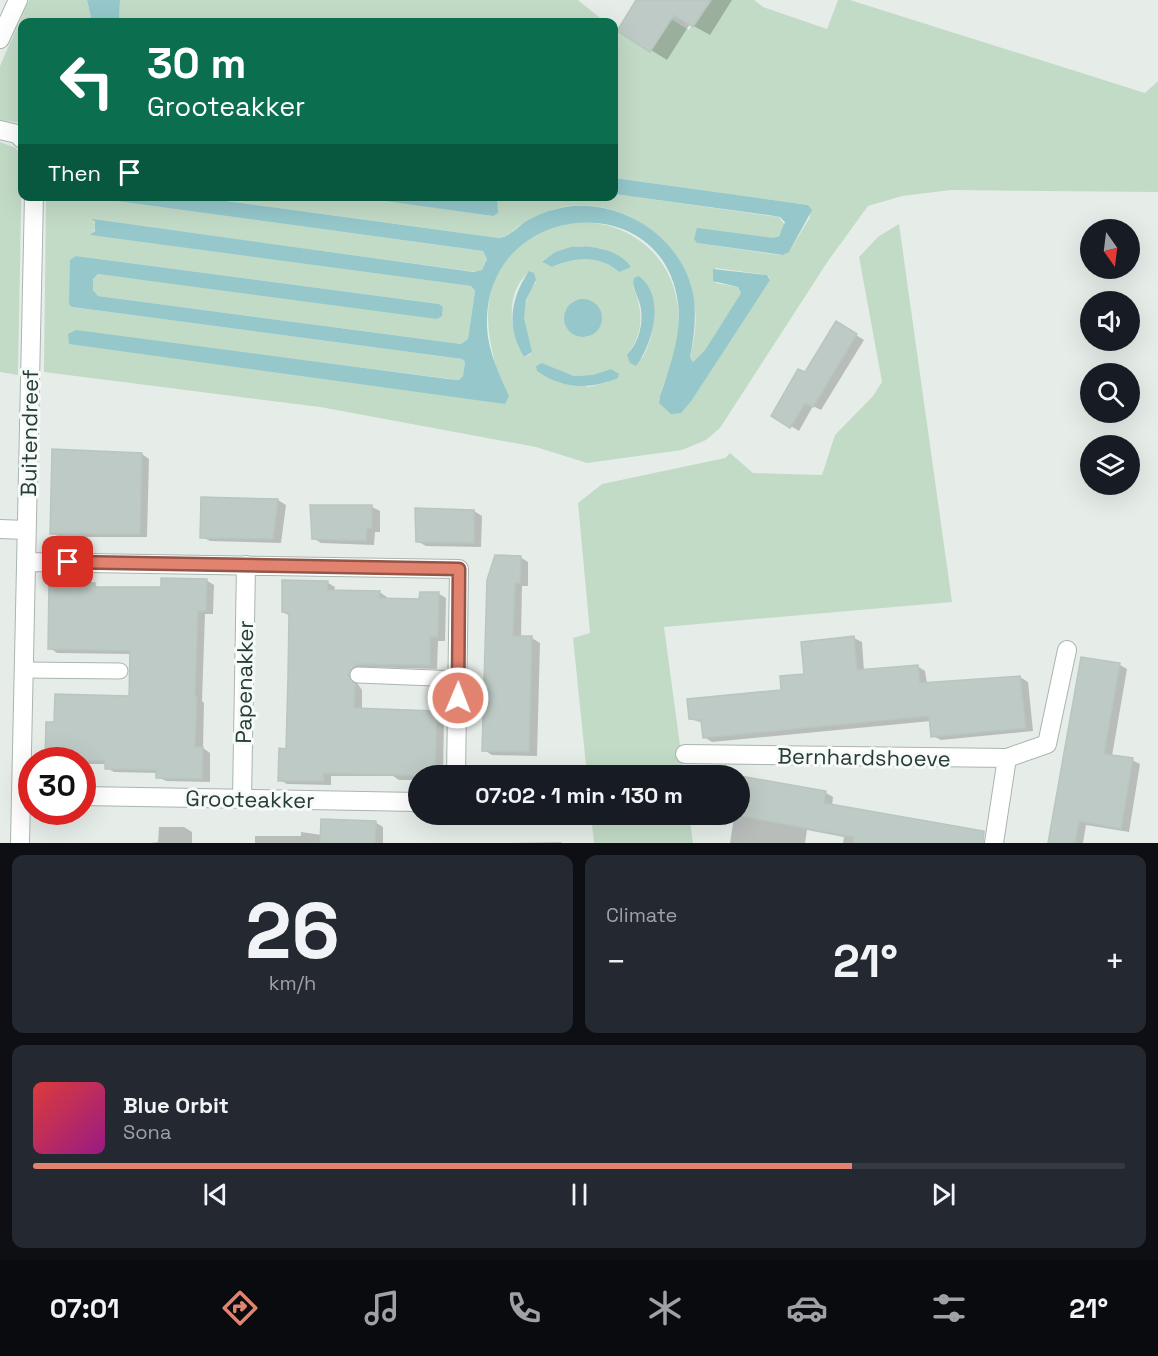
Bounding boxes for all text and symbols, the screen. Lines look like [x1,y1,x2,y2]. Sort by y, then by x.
text: 30 m [147,37,246,90]
icon: left [48,42,126,120]
text: Grooteakker [147,89,305,124]
icon: arrive [113,156,146,189]
text: Then [48,159,101,187]
north arrow [1080,219,1140,279]
map controls [1080,219,1140,495]
button: sound [1080,291,1140,351]
button: search [1080,363,1140,423]
street label: Buitendreef [14,369,44,497]
button: layers [1080,435,1140,495]
pin [42,536,93,587]
icon: arrive [51,545,84,578]
street label: Papenakker [229,620,259,744]
position arrow [426,666,490,730]
street label: Bernhardshoeve [777,741,951,773]
speed limit sign: 30 [18,747,96,825]
text: 07:02 · 1 min · 130 m [475,781,683,809]
street label: Grooteakker [185,784,315,814]
text: 26 [245,881,340,981]
text: Climate [606,902,677,928]
text: 21° [833,933,898,990]
text: − [606,941,626,983]
text: + [1105,941,1125,983]
text: km/h [269,970,316,996]
text: Blue Orbit [123,1091,229,1119]
text: Sona [123,1119,171,1145]
icon: previous [199,1178,232,1211]
icon: pause [563,1178,596,1211]
icon: next [927,1178,960,1211]
icon: directions [219,1287,261,1329]
icon: music [361,1287,403,1329]
icon: phone [503,1287,545,1329]
icon: climate [644,1287,686,1329]
icon: car [786,1287,828,1329]
icon: filters [928,1287,970,1329]
text: 07:01 [50,1291,120,1326]
text: 21° [1069,1291,1108,1326]

